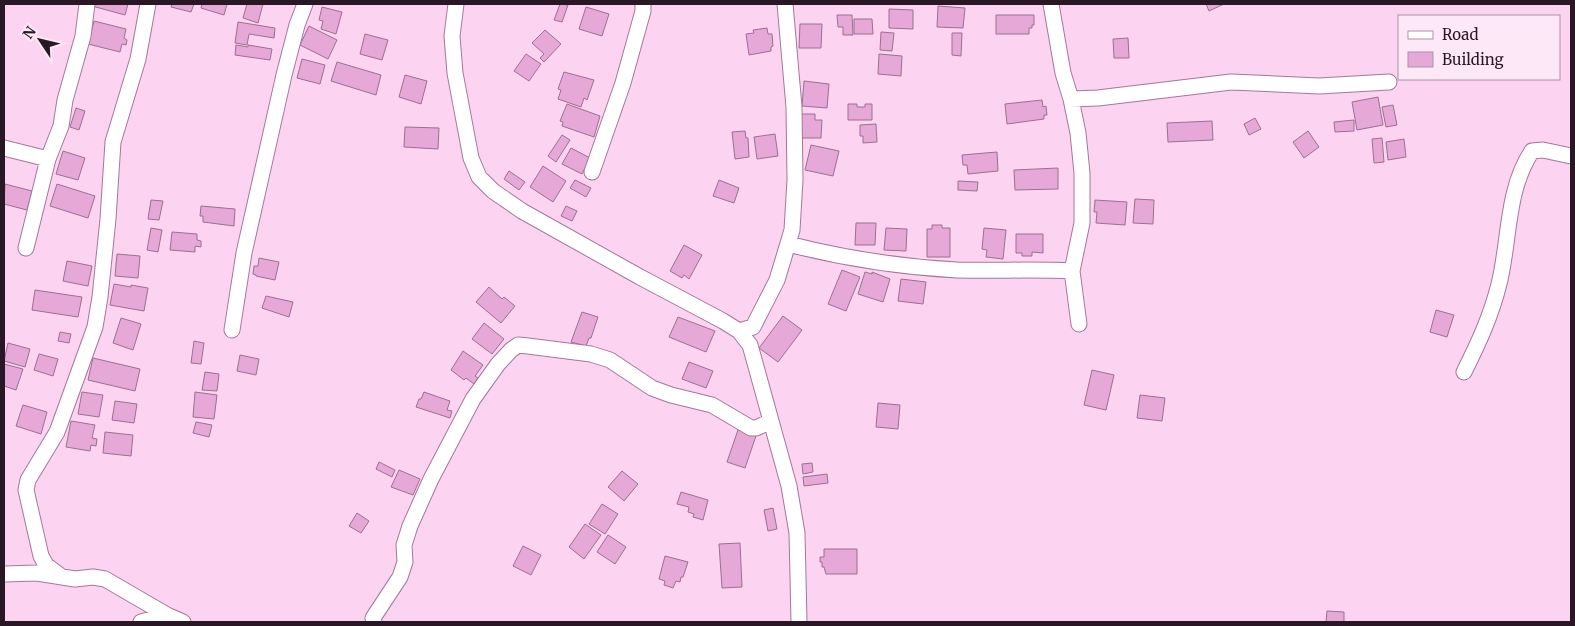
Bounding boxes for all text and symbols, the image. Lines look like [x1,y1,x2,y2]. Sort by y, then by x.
north arrow [15,15,65,65]
legend [1398,15,1560,80]
text: N [19,23,40,42]
text: Road [1442,25,1478,44]
text: Building [1442,50,1504,69]

